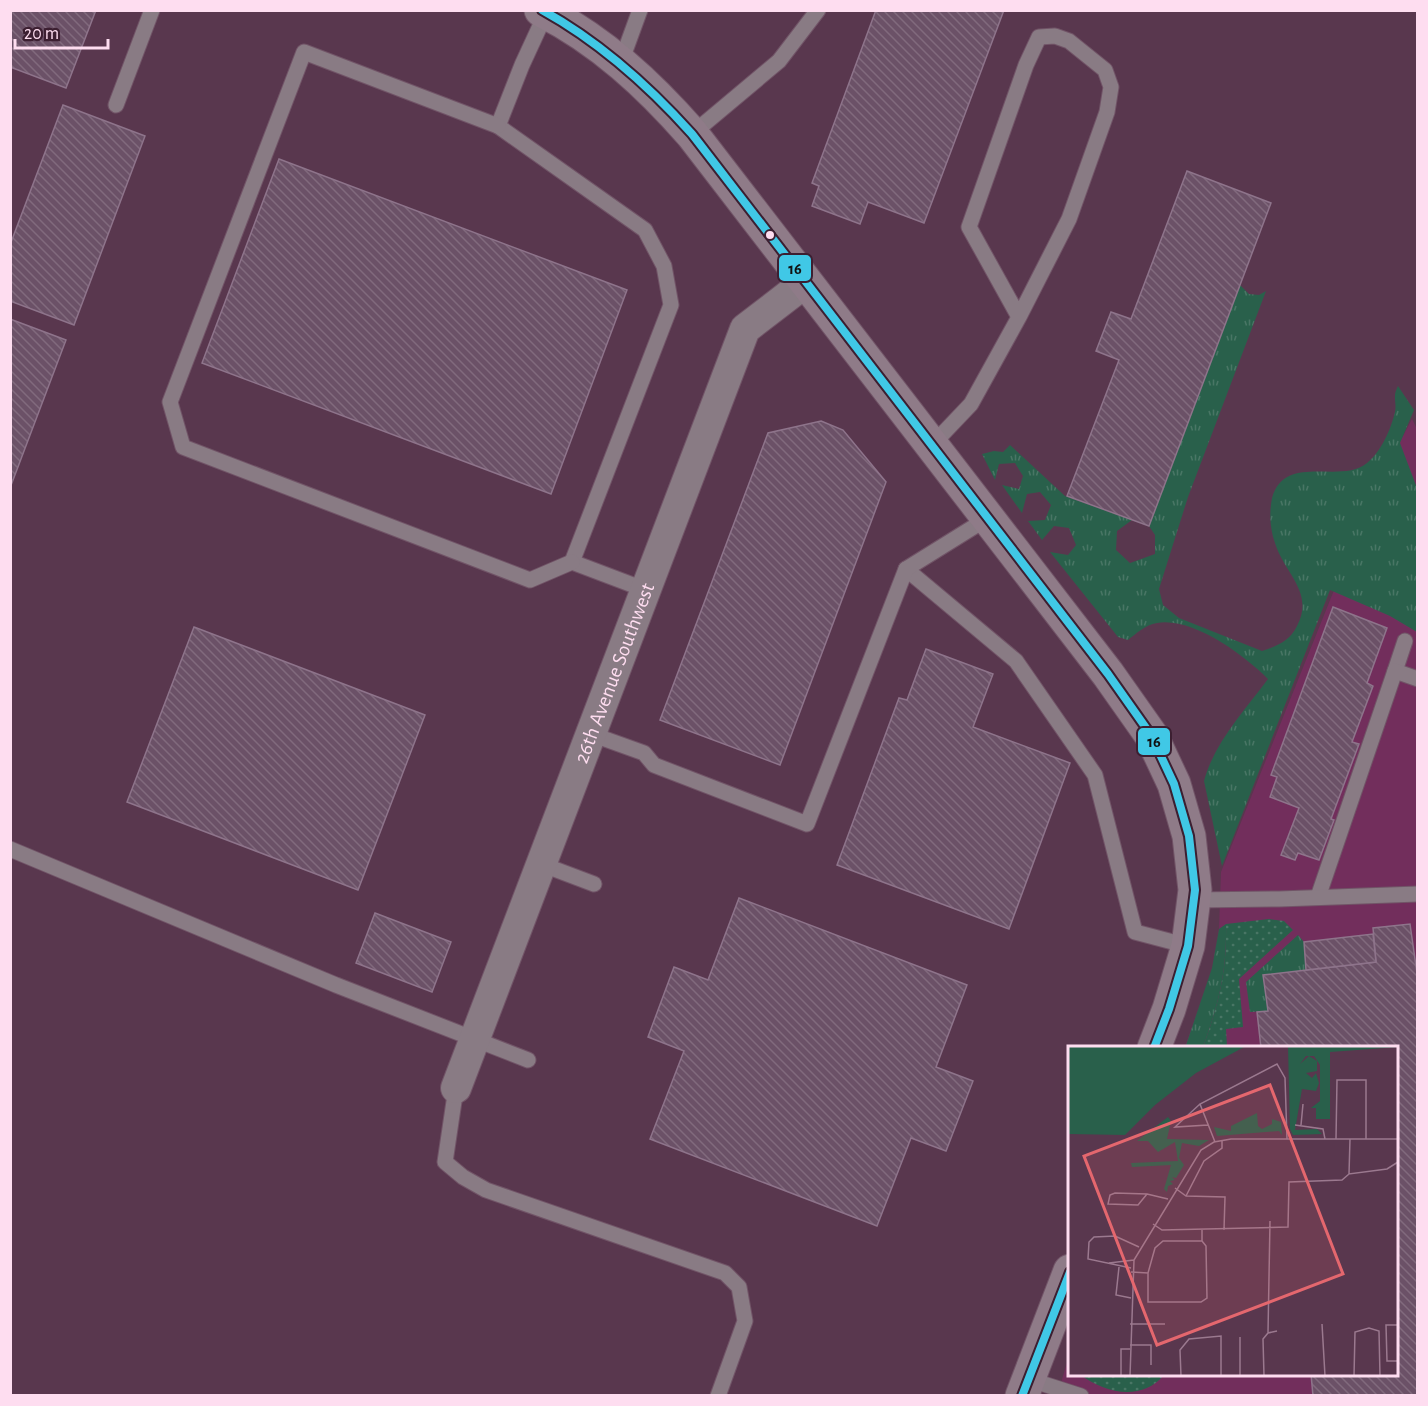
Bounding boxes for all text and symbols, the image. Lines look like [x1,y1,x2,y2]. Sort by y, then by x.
scale bar [15,12,108,50]
text: 20 m [24,25,59,43]
unlabelled marker [764,229,776,241]
line badge: 16 [778,254,812,282]
text: 16 [788,261,802,277]
street label: 26th Avenue Southwest [571,580,658,766]
line badge: 16 [1137,727,1171,756]
text: 16 [1147,734,1161,750]
inset map [1068,1046,1398,1376]

